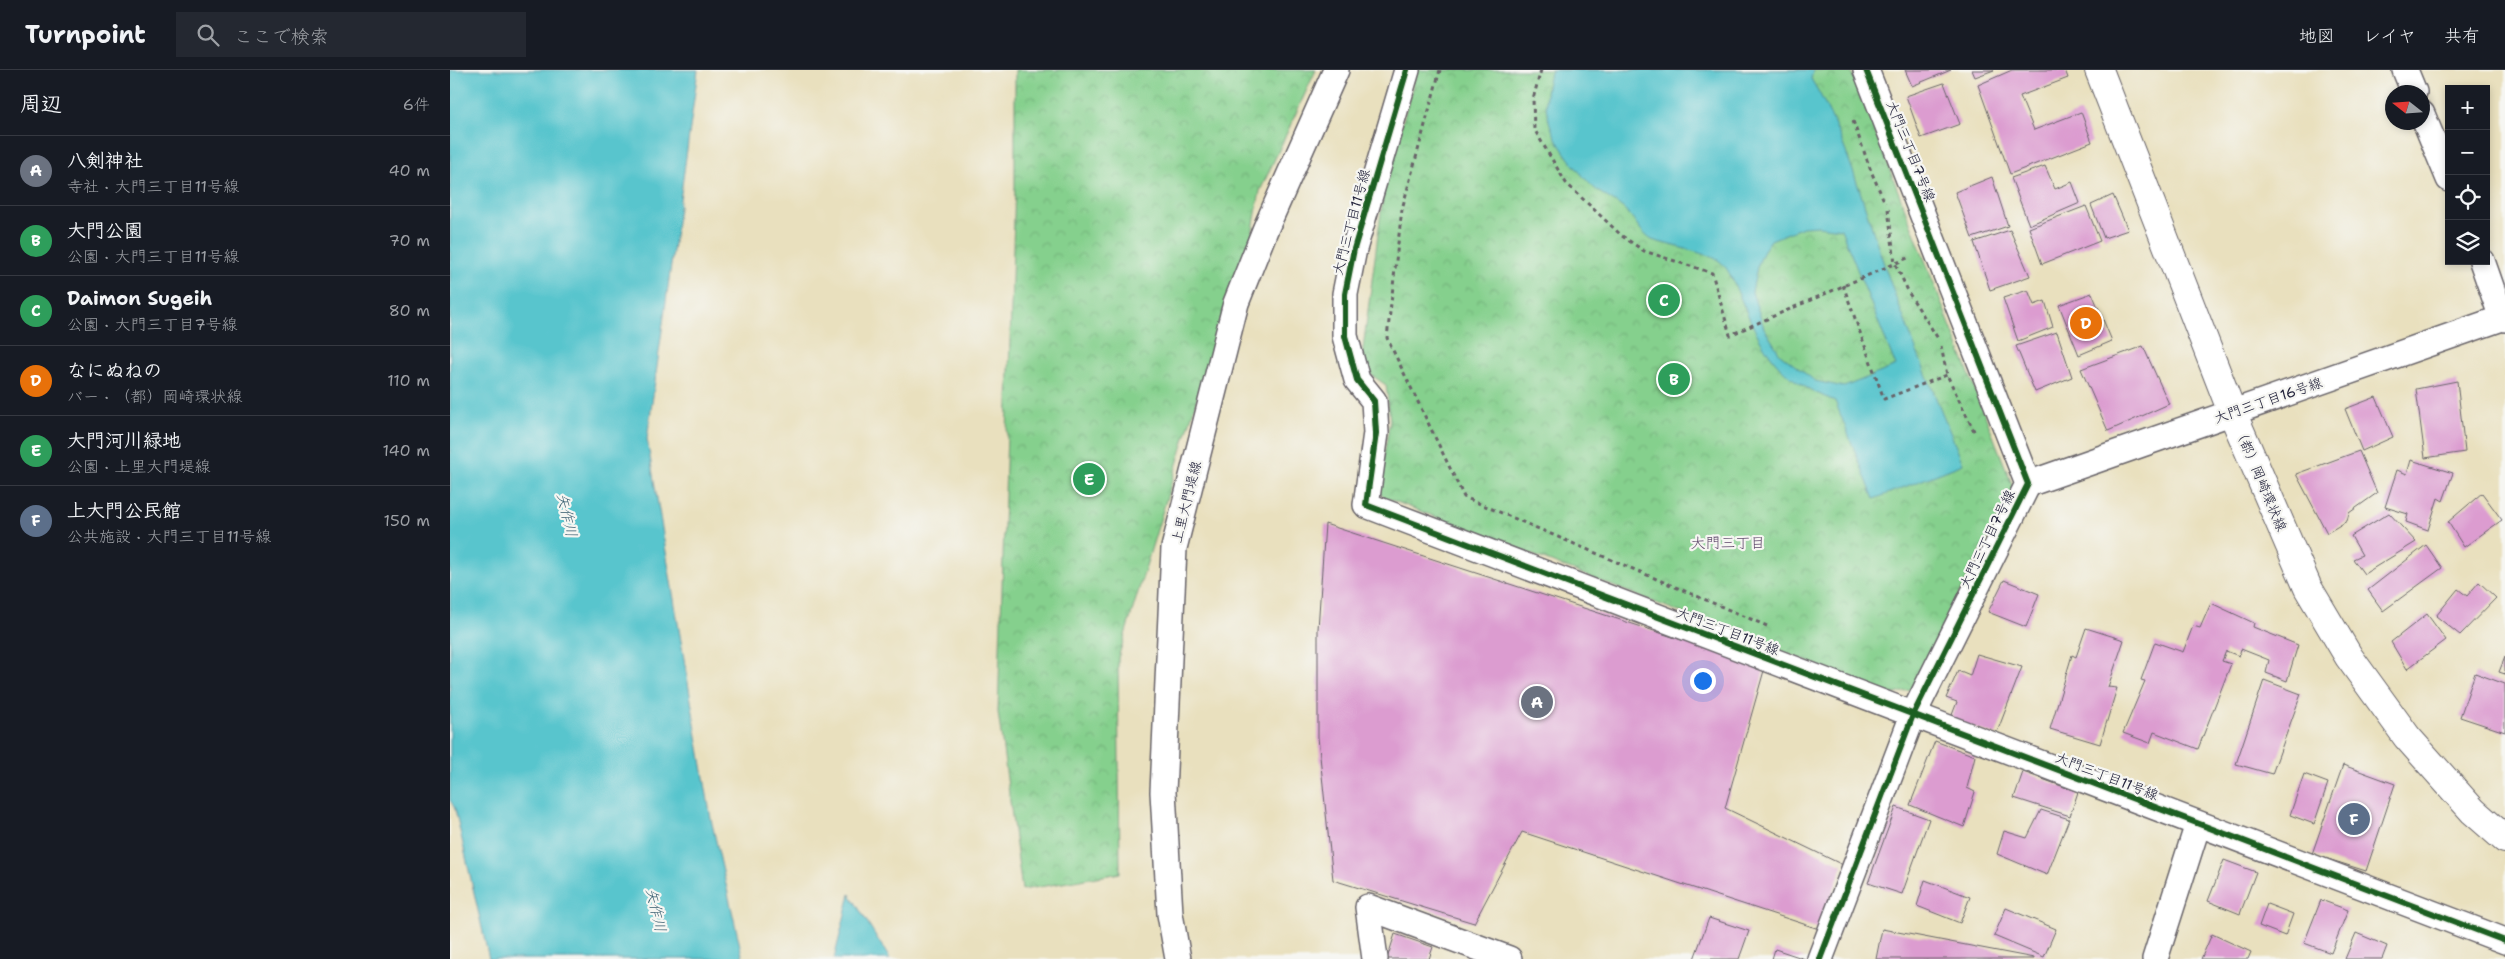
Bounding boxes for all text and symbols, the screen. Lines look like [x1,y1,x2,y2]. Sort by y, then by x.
search box [176,12,526,57]
text: Turnpoint [25,19,146,51]
icon: search [194,21,222,49]
text: ここで検索 [234,24,329,49]
text: 地図 [2299,24,2335,48]
text: レイヤ [2363,24,2416,48]
text: 共有 [2444,24,2480,48]
north arrow [2385,85,2430,130]
map controls [2445,85,2490,265]
button: + [2445,85,2490,130]
text: 周辺 [20,90,62,118]
text: 6件 [403,94,430,115]
street label: 大門三丁目7号線 [1882,98,1940,204]
button: − [2445,130,2490,175]
text: 八剣神社 [67,148,143,173]
text: A [30,160,42,181]
text: 40 m [388,160,430,181]
street label: 大門三丁目11号線 [1328,167,1374,277]
button: locate [2445,175,2490,220]
text: 寺社 · 大門三丁目11号線 [67,176,239,197]
text: 大門公園 [67,218,143,243]
button: layers [2445,220,2490,265]
text: B [31,230,41,251]
text: 70 m [389,230,430,251]
text: 公園 · 大門三丁目11号線 [67,246,239,267]
pin: C [1648,281,1680,319]
text: Daimon Sugeih [67,286,212,311]
text: C [31,300,41,321]
text: 80 m [389,300,430,321]
pin: D [2070,304,2102,342]
text: 公園 · 大門三丁目7号線 [67,314,238,335]
text: なにぬねの [67,358,162,383]
pin: B [1658,360,1690,398]
text: D [30,370,42,391]
text: 110 m [387,370,430,391]
street label: 大門三丁目16号線 [2212,373,2324,427]
text: バー · （都）岡崎環状線 [67,386,242,407]
street label: （都）岡崎環状線 [2231,424,2291,534]
text: 大門河川緑地 [67,428,181,453]
text: E [31,440,41,461]
text: 140 m [383,440,430,461]
text: 公園 · 上里大門堤線 [67,456,210,477]
street label: 上里大門堤線 [1167,459,1205,545]
pin: E [1073,460,1105,498]
street label: 大門三丁目7号線 [1955,487,2019,591]
water label: 矢作川 [552,491,582,539]
text: 上大門公民館 [67,498,181,523]
text: F [31,510,41,531]
text: 150 m [383,510,430,531]
text: 公共施設 · 大門三丁目11号線 [67,526,271,547]
district label: 大門三丁目 [1690,533,1766,553]
street label: 大門三丁目11号線 [1674,603,1782,659]
your location [1690,668,1716,694]
pin: A [1521,683,1553,721]
street label: 大門三丁目11号線 [2053,748,2161,804]
pin: F [2338,800,2370,838]
water label: 矢作川 [641,886,671,934]

